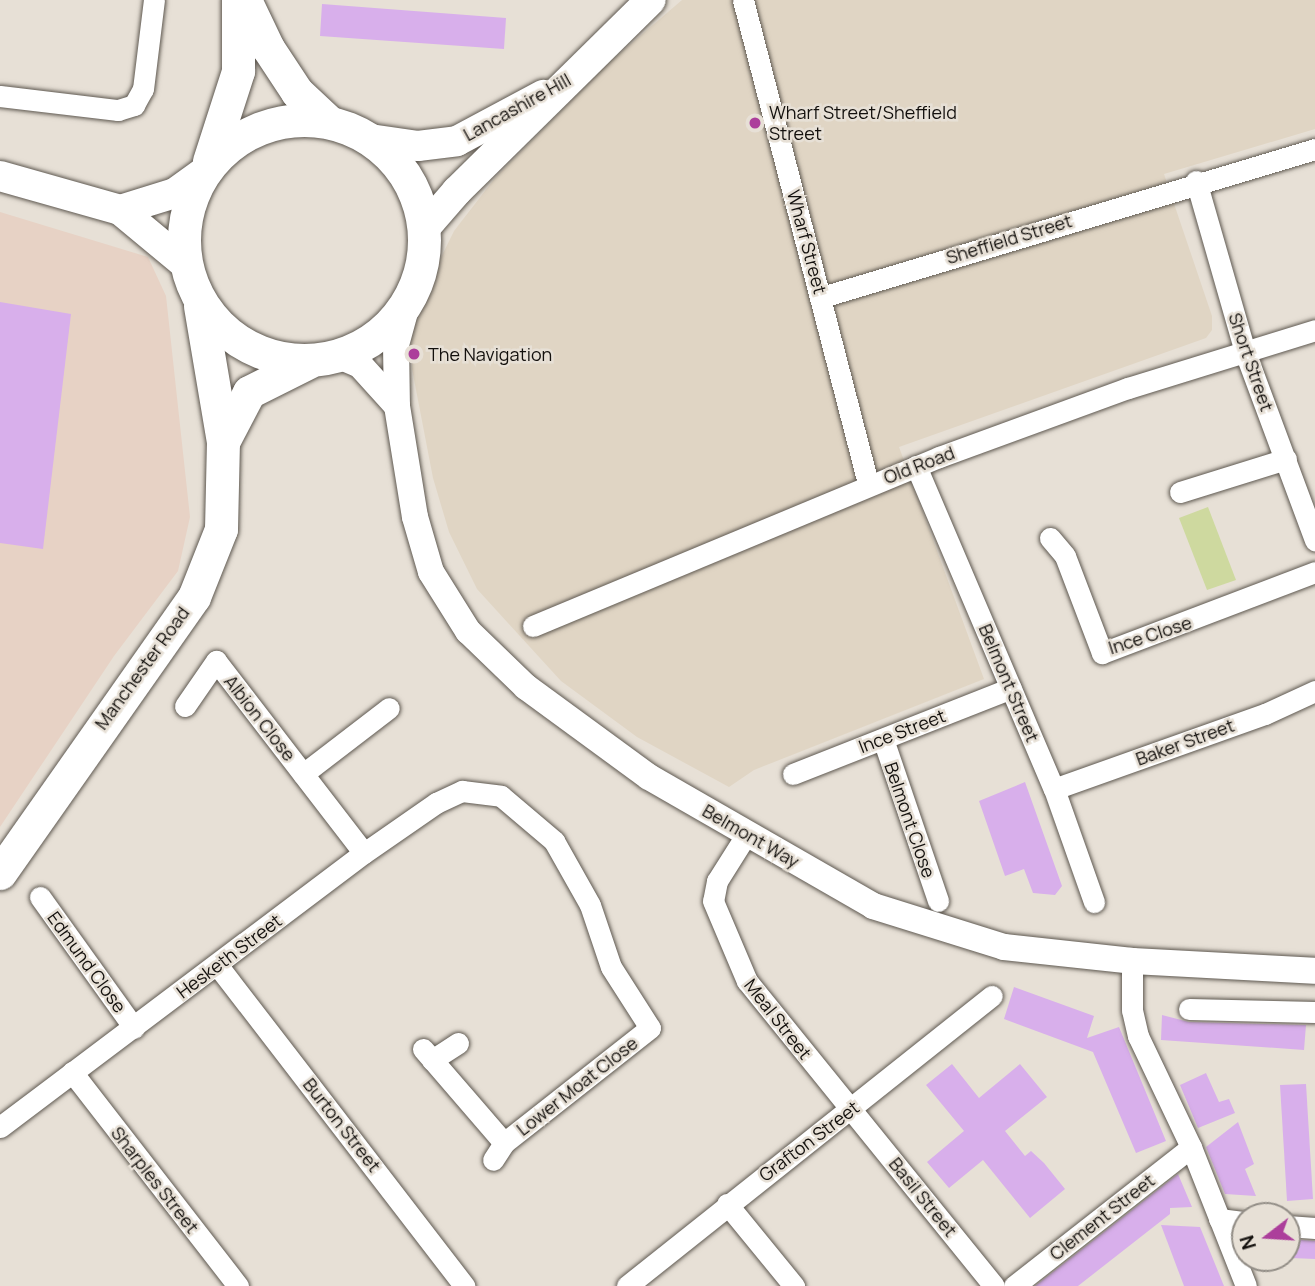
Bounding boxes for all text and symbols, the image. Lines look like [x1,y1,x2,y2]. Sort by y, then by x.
street label: Lancashire Hill [460,69,574,145]
place label: Wharf Street/Sheffield Street [769,102,957,144]
marker: Wharf Street/Sheffield Street [747,115,763,131]
street label: Wharf Street [783,188,831,296]
street label: Sheffield Street [943,210,1075,268]
street label: Short Street [1224,310,1278,414]
place label: The Navigation [428,343,552,365]
marker: The Navigation [406,346,422,362]
street label: Old Road [881,442,957,488]
street label: Manchester Road [90,602,194,734]
street label: Ince Close [1106,611,1194,659]
street label: Belmont Street [974,621,1044,745]
street label: Albion Close [220,671,300,765]
street label: Ince Street [855,705,949,757]
street label: Baker Street [1133,714,1237,770]
street label: Belmont Close [880,759,940,881]
street label: Belmont Way [699,800,803,872]
street label: Edmund Close [43,907,131,1017]
street label: Hesketh Street [172,909,286,1003]
street label: Meal Street [740,974,816,1064]
street label: Lower Moat Close [512,1032,642,1140]
street label: Burton Street [299,1074,385,1176]
street label: Grafton Street [755,1096,863,1186]
street label: Sharples Street [107,1122,203,1238]
street label: Basil Street [885,1153,961,1241]
street label: Clement Street [1045,1169,1159,1265]
north arrow [1231,1202,1301,1272]
text: N [1233,1232,1262,1253]

